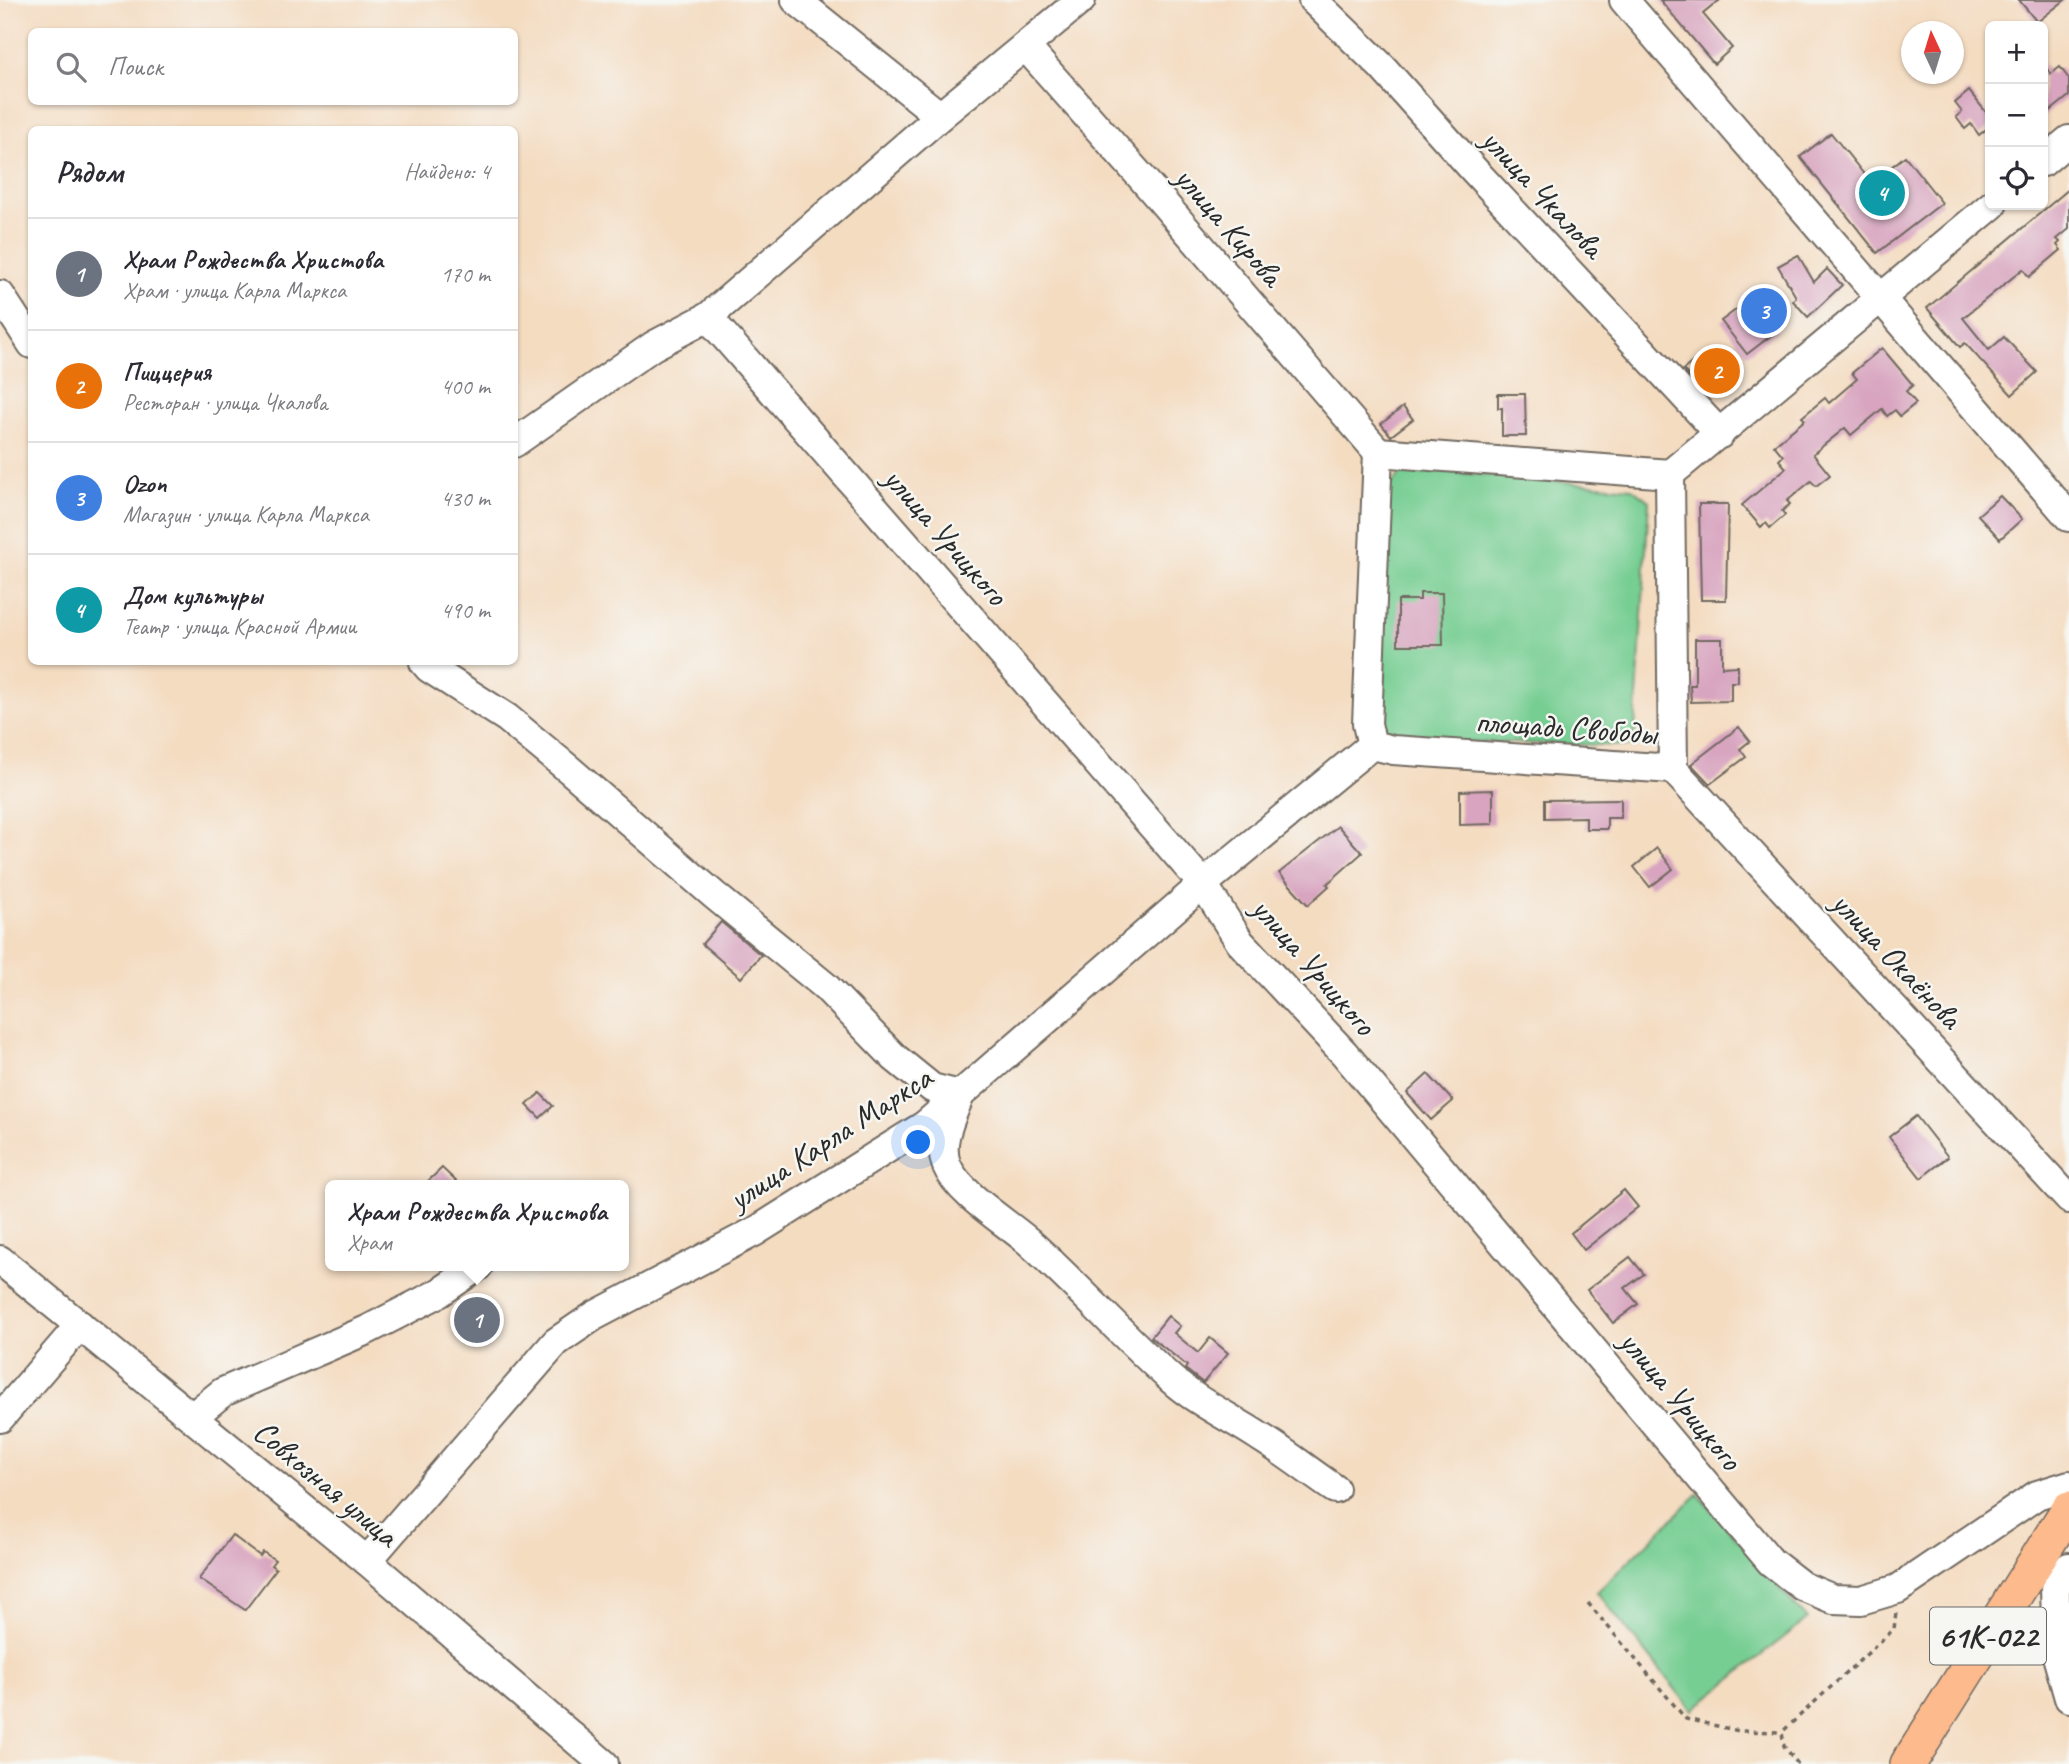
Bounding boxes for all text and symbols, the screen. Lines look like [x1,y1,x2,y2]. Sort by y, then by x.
north arrow [1901,21,1964,84]
map controls [1985,21,2048,210]
button: + [1985,21,2048,84]
search box [28,28,518,105]
icon: search [52,48,90,86]
text: Поиск [108,50,163,83]
button: − [1985,84,2048,147]
street label: улица Чкалова [1471,118,1615,268]
button: locate [1985,147,2048,210]
text: Рядом [56,153,123,191]
street label: улица Кирова [1164,156,1294,297]
text: Найдено: 4 [404,157,490,186]
pin: 4 [1859,167,1905,219]
text: Храм Рождества Христова [123,243,383,276]
text: 1 [74,260,84,289]
text: 170 m [441,260,490,289]
text: Храм · улица Карла Маркса [123,276,346,305]
pin: 3 [1741,285,1787,337]
pin: 2 [1694,345,1740,397]
text: Пиццерия [123,355,211,388]
text: 2 [74,372,84,401]
text: 400 m [441,372,490,401]
text: Ресторан · улица Чкалова [123,388,327,417]
street label: улица Урицкого [873,457,1018,615]
text: Ozon [123,467,166,500]
text: 3 [74,484,84,513]
text: 430 m [441,484,490,513]
text: Магазин · улица Карла Маркса [123,500,369,529]
text: Дом культуры [123,579,262,612]
text: 4 [74,596,84,625]
text: 490 m [441,596,490,625]
text: Театр · улица Красной Армии [123,612,357,641]
street label: площадь Свободы [1474,700,1661,754]
street label: улица Окаёнова [1821,881,1973,1039]
street label: улица Урицкого [1241,887,1386,1045]
street label: улица Карла Маркса [719,1055,942,1220]
your location [901,1125,935,1159]
popup [325,1180,629,1271]
text: Храм Рождества Христова [347,1195,607,1228]
text: Храм [347,1228,391,1257]
pin: 1 [454,1294,500,1346]
street label: улица Урицкого [1609,1320,1752,1480]
street label: Совхозная улица [245,1410,409,1558]
road number: 61К-022 [1930,1608,2046,1665]

